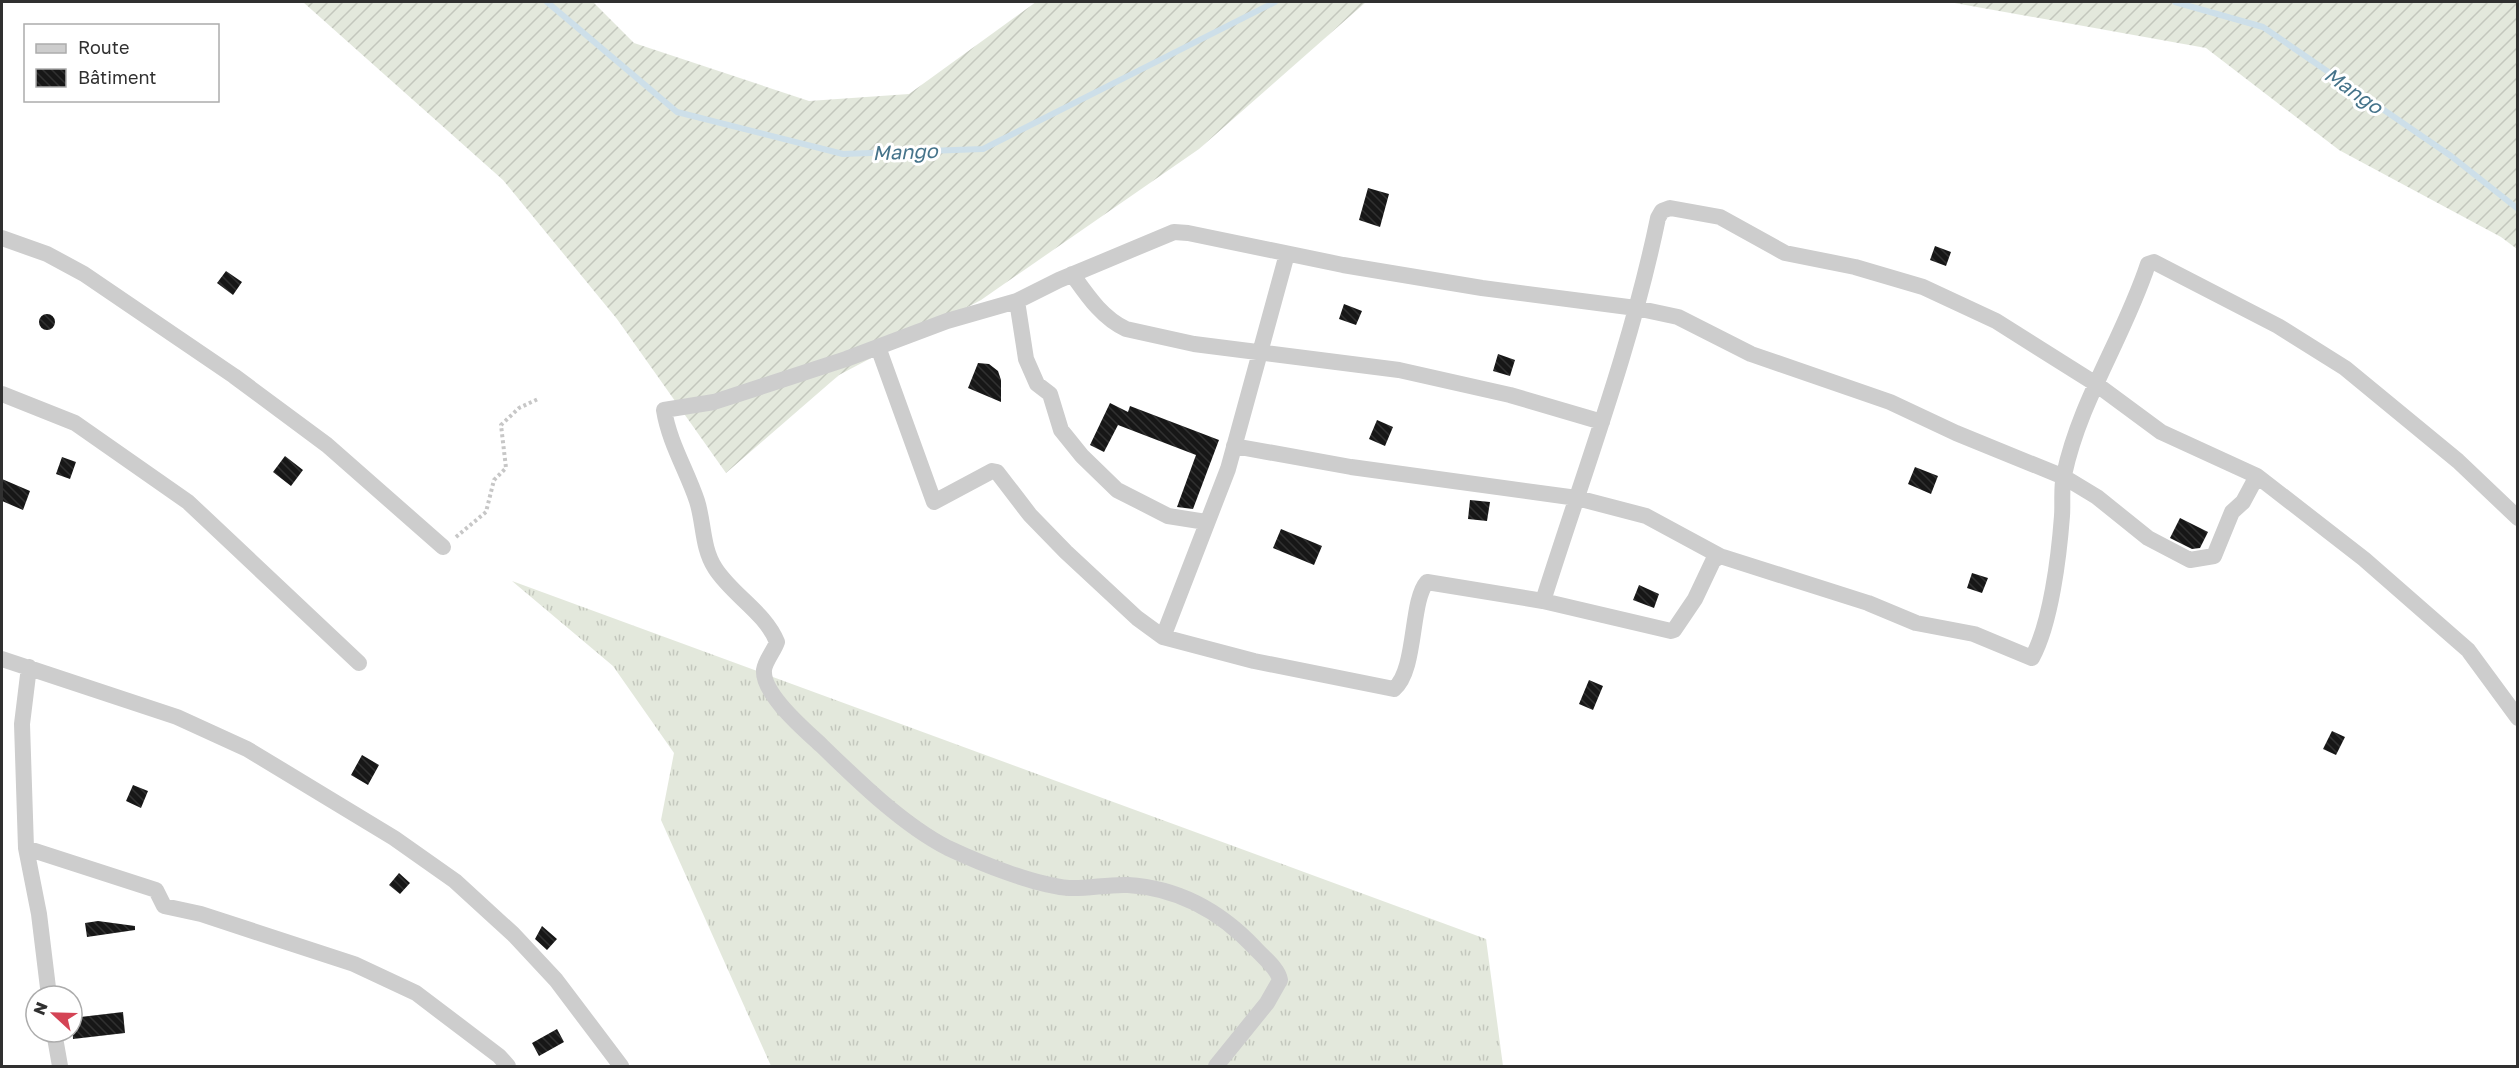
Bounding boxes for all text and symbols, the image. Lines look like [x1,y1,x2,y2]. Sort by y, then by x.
legend [24,24,219,102]
text: Route [78,36,129,58]
water label: Mango [2320,61,2388,120]
text: Bâtiment [78,66,157,88]
water label: Mango [872,138,939,165]
north arrow [24,984,84,1044]
text: N [29,999,52,1018]

